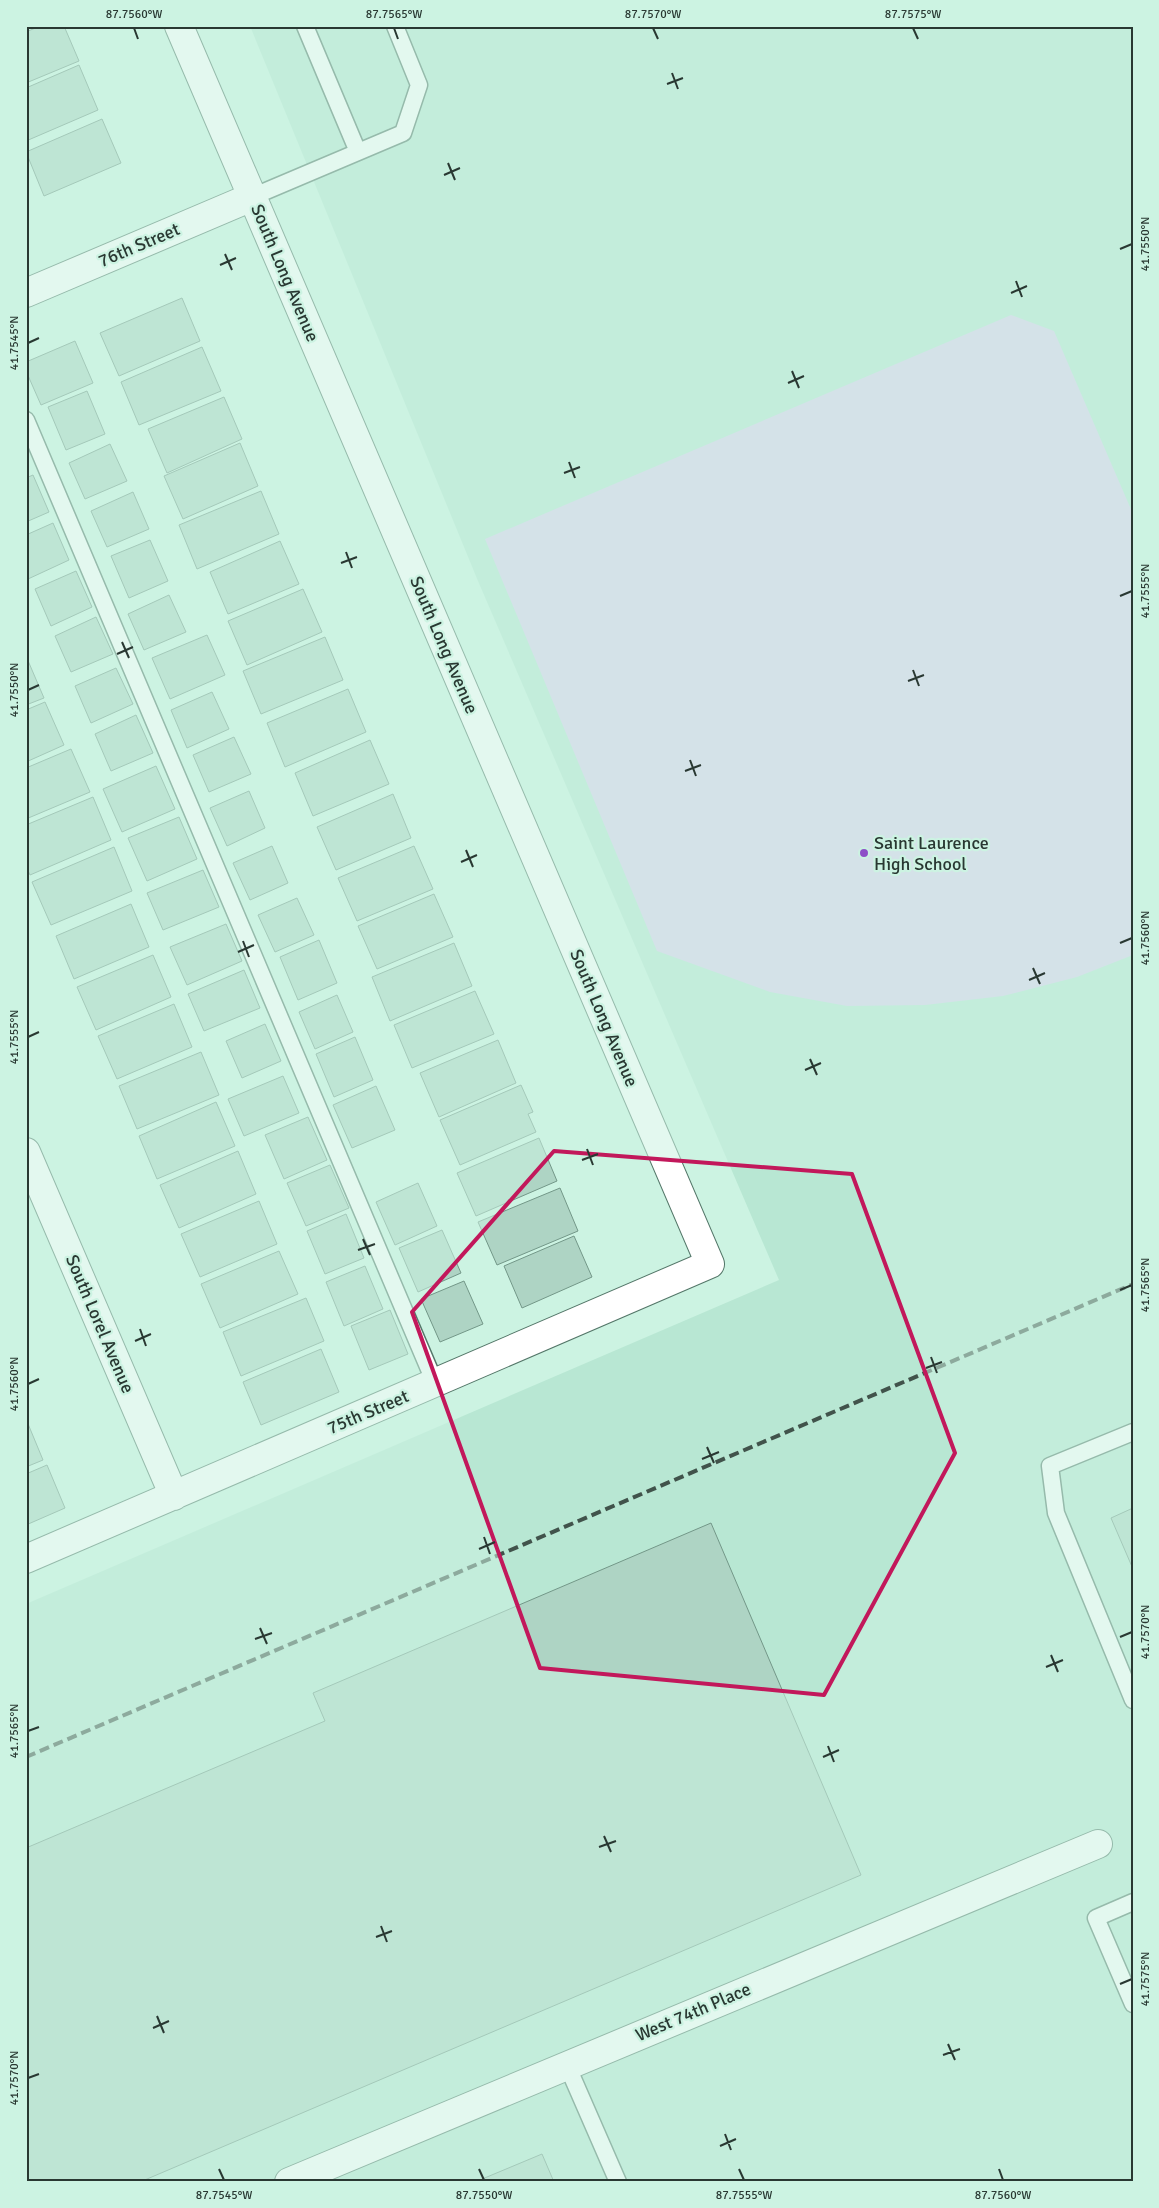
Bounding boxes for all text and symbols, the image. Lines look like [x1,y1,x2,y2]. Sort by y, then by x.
text: 87.7560°W [106,7,162,22]
text: 87.7565°W [366,7,422,22]
text: 87.7570°W [625,7,681,22]
text: 87.7575°W [885,7,941,22]
street label: South Long Avenue [246,201,324,345]
text: 41.7550°N [1138,217,1153,271]
street label: 76th Street [95,218,183,272]
text: 41.7545°N [7,316,22,370]
text: 41.7555°N [1138,564,1153,618]
street label: South Long Avenue [405,573,483,717]
text: 41.7550°N [7,663,22,717]
place label: Saint Laurence High School [874,832,989,875]
marker: Saint Laurence High School [858,847,870,859]
text: 41.7560°N [1138,911,1153,965]
street label: South Long Avenue [565,946,643,1090]
text: 41.7555°N [7,1010,22,1064]
street label: South Lorel Avenue [61,1251,139,1397]
text: 41.7565°N [1138,1258,1153,1312]
text: 41.7560°N [7,1357,22,1411]
street label: 75th Street [324,1385,412,1439]
text: 41.7570°N [1138,1605,1153,1659]
text: 41.7565°N [7,1704,22,1758]
text: 41.7575°N [1138,1952,1153,2006]
street label: West 74th Place [632,1978,754,2046]
text: 41.7570°N [7,2051,22,2105]
text: 87.7545°W [196,2188,252,2203]
text: 87.7550°W [456,2188,512,2203]
text: 87.7555°W [716,2188,772,2203]
text: 87.7560°W [975,2188,1031,2203]

